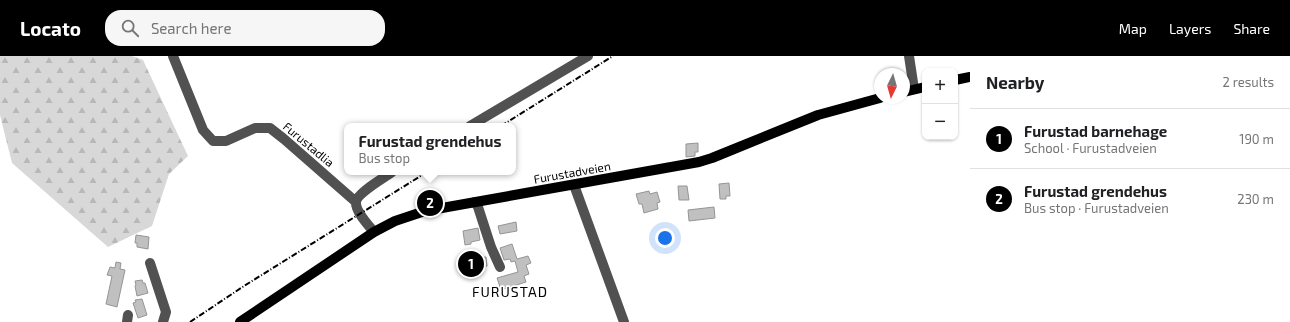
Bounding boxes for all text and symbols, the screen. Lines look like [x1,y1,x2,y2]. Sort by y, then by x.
search box [105,10,385,46]
text: Locato [20,17,81,40]
icon: search [119,17,141,39]
text: Search here [151,19,231,37]
text: Map [1119,20,1147,37]
text: Layers [1169,20,1211,37]
text: Share [1233,20,1270,37]
north arrow [874,68,910,104]
map controls [922,68,958,140]
button: + [922,68,958,104]
text: Nearby [986,72,1044,92]
text: 2 results [1222,74,1274,90]
button: − [922,104,958,140]
street label: Furustadlia [281,119,337,169]
text: Furustad barnehage [1024,122,1167,140]
popup [344,123,516,175]
text: 1 [996,131,1002,147]
text: 190 m [1239,131,1274,147]
text: Furustad grendehus [359,132,501,150]
text: School · Furustadveien [1024,140,1157,156]
text: Bus stop [359,150,410,166]
street label: Furustadveien [532,158,612,186]
text: Furustad grendehus [1024,182,1167,200]
pin: 2 [417,188,443,218]
text: 2 [995,191,1003,207]
text: 230 m [1237,191,1274,207]
text: Bus stop · Furustadveien [1024,200,1169,216]
your location [655,228,675,248]
pin: 1 [458,249,484,279]
district label: FURUSTAD [472,283,548,300]

